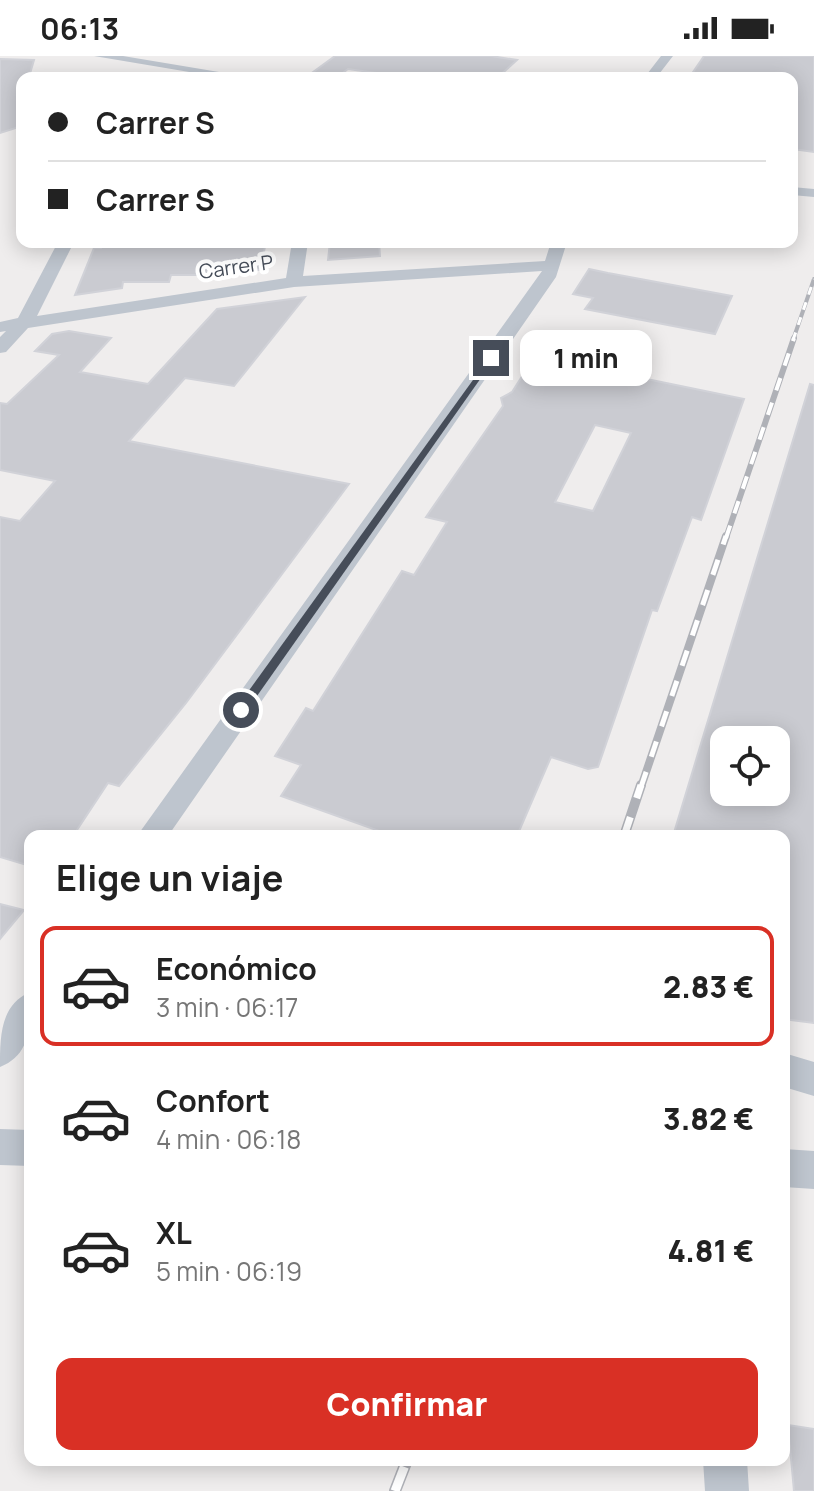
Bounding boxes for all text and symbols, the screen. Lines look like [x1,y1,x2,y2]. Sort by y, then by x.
text: 06:13 [40,8,119,49]
text: Carrer S [96,102,215,143]
text: Carrer S [96,179,215,220]
street label: Carrer P [197,248,275,285]
callout: 1 min [519,330,651,386]
route end [473,340,509,376]
text: 1 min [553,340,619,376]
route start [223,692,259,728]
map controls [710,726,790,806]
button: locate [710,726,790,806]
text: Elige un viaje [56,853,283,902]
text: Económico [156,948,317,989]
icon: car [60,950,132,1022]
text: 2.83 € [663,966,754,1007]
text: 3 min · 06:17 [156,989,298,1025]
text: Confort [156,1080,270,1121]
icon: car [60,1082,132,1154]
text: 3.82 € [663,1098,754,1139]
text: 4 min · 06:18 [156,1121,301,1157]
text: XL [156,1212,192,1253]
icon: car [60,1214,132,1286]
text: 4.81 € [667,1230,754,1271]
text: 5 min · 06:19 [156,1253,302,1289]
button: Confirmar [56,1358,758,1450]

